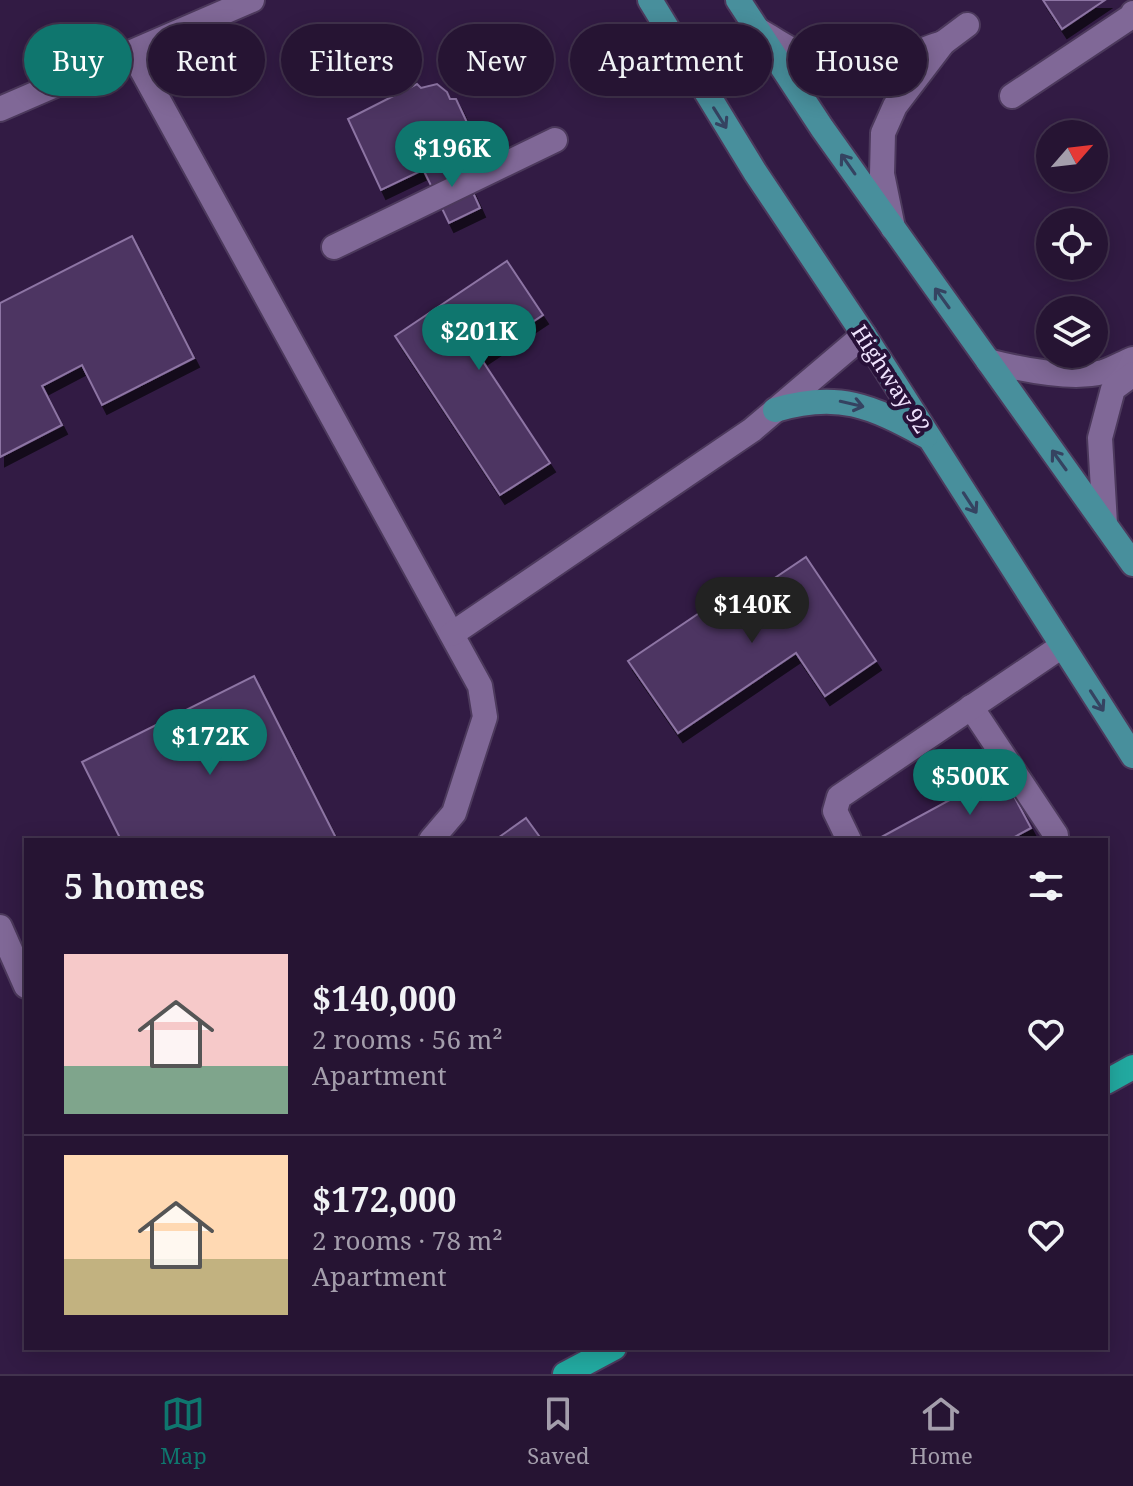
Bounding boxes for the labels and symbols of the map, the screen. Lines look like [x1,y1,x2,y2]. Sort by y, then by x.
one-way arrow [712,106,729,128]
north arrow [1036,120,1108,192]
pin: $196K [396,121,508,189]
one-way arrow [840,154,857,175]
one-way arrow [934,287,951,309]
pin: $201K [423,304,535,372]
street label: Highway 92 [846,318,938,439]
one-way arrow [838,397,864,412]
one-way arrow [1051,450,1067,472]
one-way arrow [963,491,979,514]
pin: $140K [696,577,808,645]
one-way arrow [1090,689,1106,712]
pin: $172K [154,709,266,777]
pin: $500K [914,749,1026,817]

